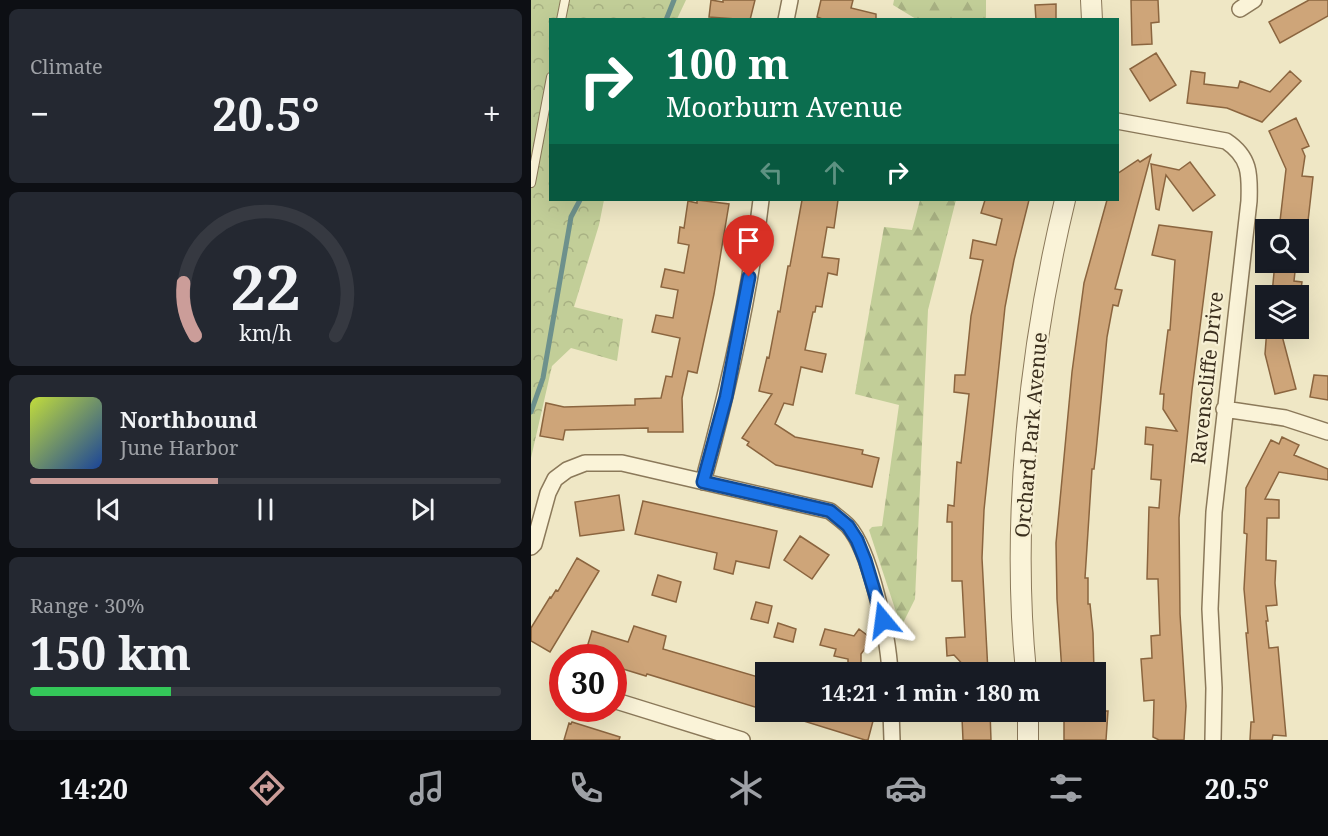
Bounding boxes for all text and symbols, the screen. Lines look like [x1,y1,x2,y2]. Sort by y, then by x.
text: 100 m [666,34,790,91]
icon: right [567,42,645,120]
text: Climate [30,53,103,80]
text: 20.5° [212,83,320,144]
text: Moorburn Avenue [666,88,903,125]
text: − [30,91,49,136]
text: + [483,91,501,136]
icon: left [755,156,788,189]
icon: ahead [818,156,851,189]
icon: right [881,156,914,189]
pin [723,215,774,277]
map controls [1255,219,1309,339]
button: search [1255,219,1309,273]
icon: arrive [732,224,765,257]
text: 22 [230,243,301,328]
button: layers [1255,285,1309,339]
street label: Ravenscliffe Drive [1184,290,1229,466]
text: km/h [239,318,292,347]
street label: Orchard Park Avenue [1008,331,1053,539]
text: Northbound [120,404,257,434]
text: June Harbor [120,434,238,461]
icon: previous [92,493,125,526]
icon: pause [249,493,282,526]
icon: next [406,493,439,526]
position arrow [851,588,915,652]
text: Range · 30% [30,592,144,619]
text: 150 km [30,622,191,683]
speed limit sign: 30 [549,644,627,722]
text: 14:21 · 1 min · 180 m [821,677,1040,707]
icon: directions [246,767,288,809]
icon: music [406,767,448,809]
icon: phone [565,767,607,809]
icon: climate [725,767,767,809]
icon: car [885,767,927,809]
icon: filters [1045,767,1087,809]
text: 14:20 [59,770,128,807]
text: 20.5° [1205,770,1269,807]

